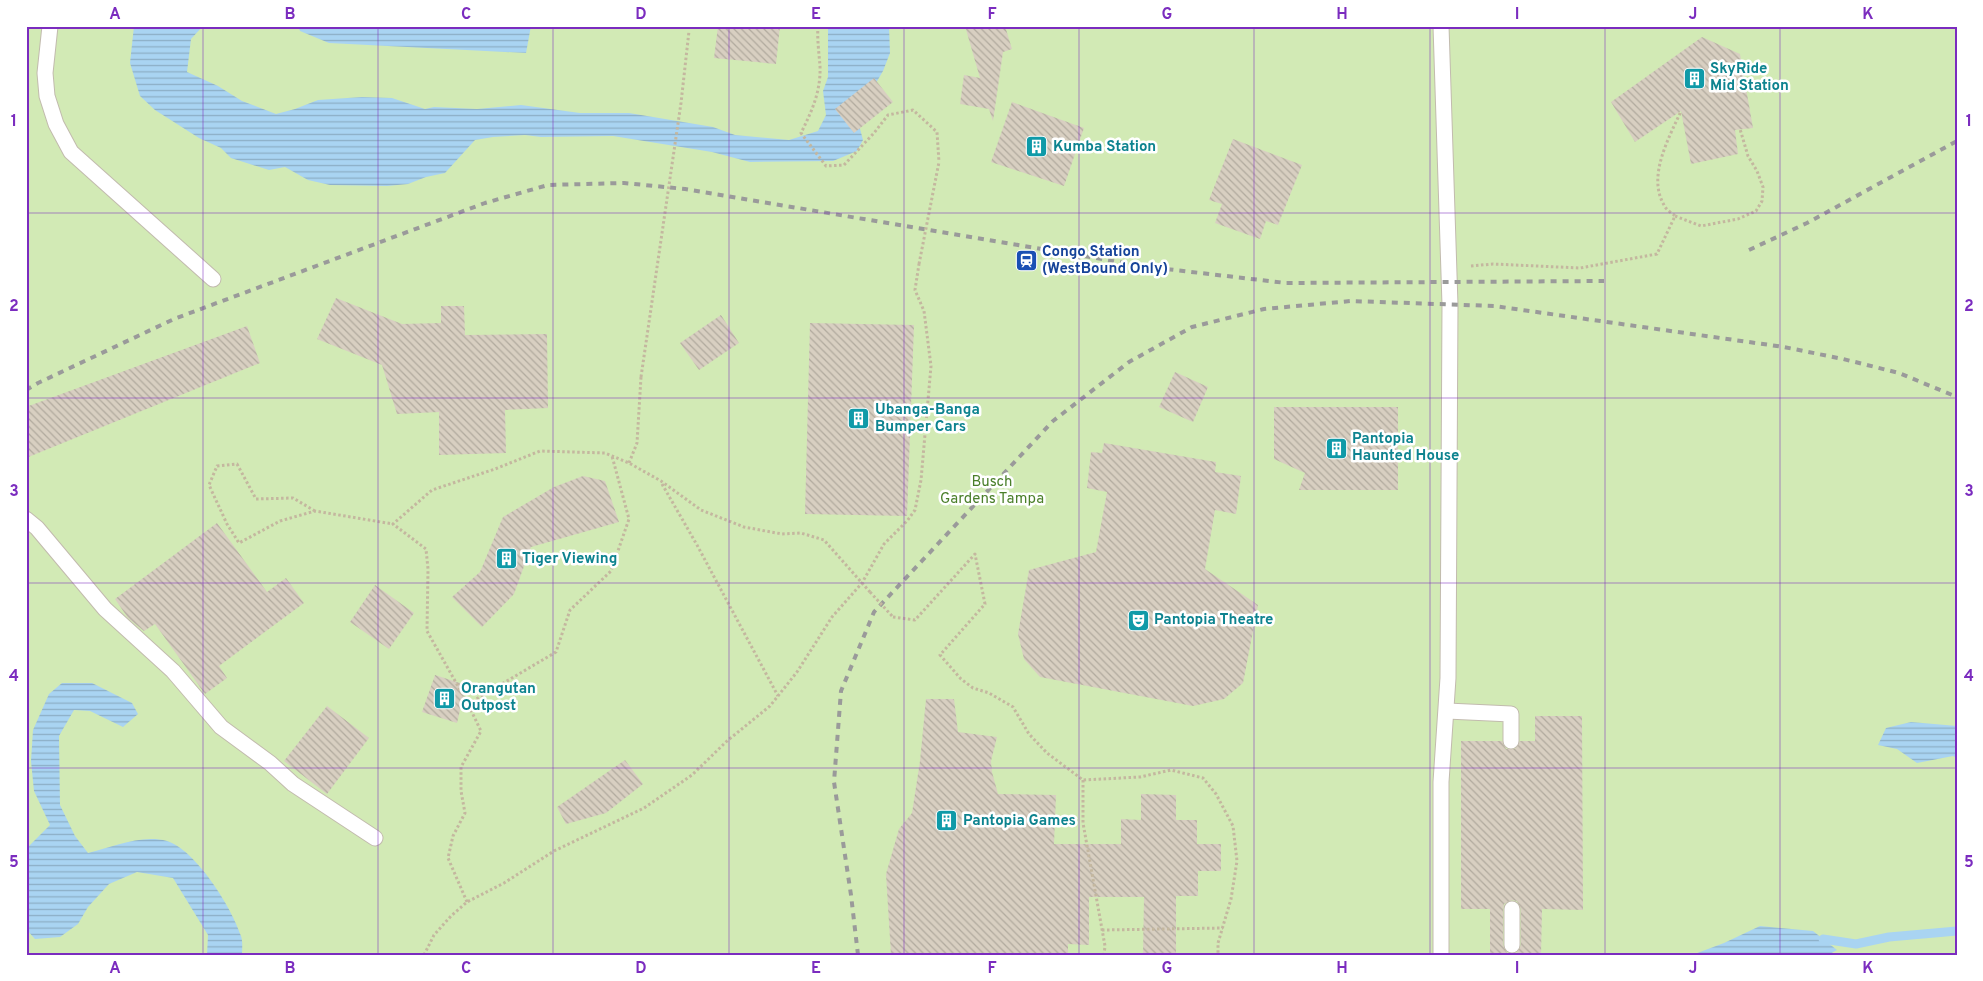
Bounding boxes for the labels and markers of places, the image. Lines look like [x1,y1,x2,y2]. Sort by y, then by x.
place label: SkyRide Mid Station [1710,60,1789,96]
building icon: SkyRide Mid Station [1682,66,1706,90]
building icon: Kumba Station [1025,135,1049,159]
place label: Kumba Station [1053,138,1156,157]
place label: Congo Station (WestBound Only) [1042,243,1168,279]
station icon: Congo Station (WestBound Only) [1014,249,1038,273]
place label: Ubanga-Banga Bumper Cars [875,401,980,437]
building icon: Ubanga-Banga Bumper Cars [847,407,871,431]
place label: Pantopia Haunted House [1352,430,1459,466]
building icon: Pantopia Haunted House [1324,436,1348,460]
building icon: Tiger Viewing [494,547,518,571]
place label: Tiger Viewing [522,550,617,569]
theatre icon: Pantopia Theatre [1126,608,1150,632]
place label: Pantopia Theatre [1154,611,1273,630]
place label: Orangutan Outpost [461,680,536,716]
building icon: Orangutan Outpost [433,686,457,710]
building icon: Pantopia Games [935,809,959,833]
place label: Pantopia Games [963,812,1076,831]

